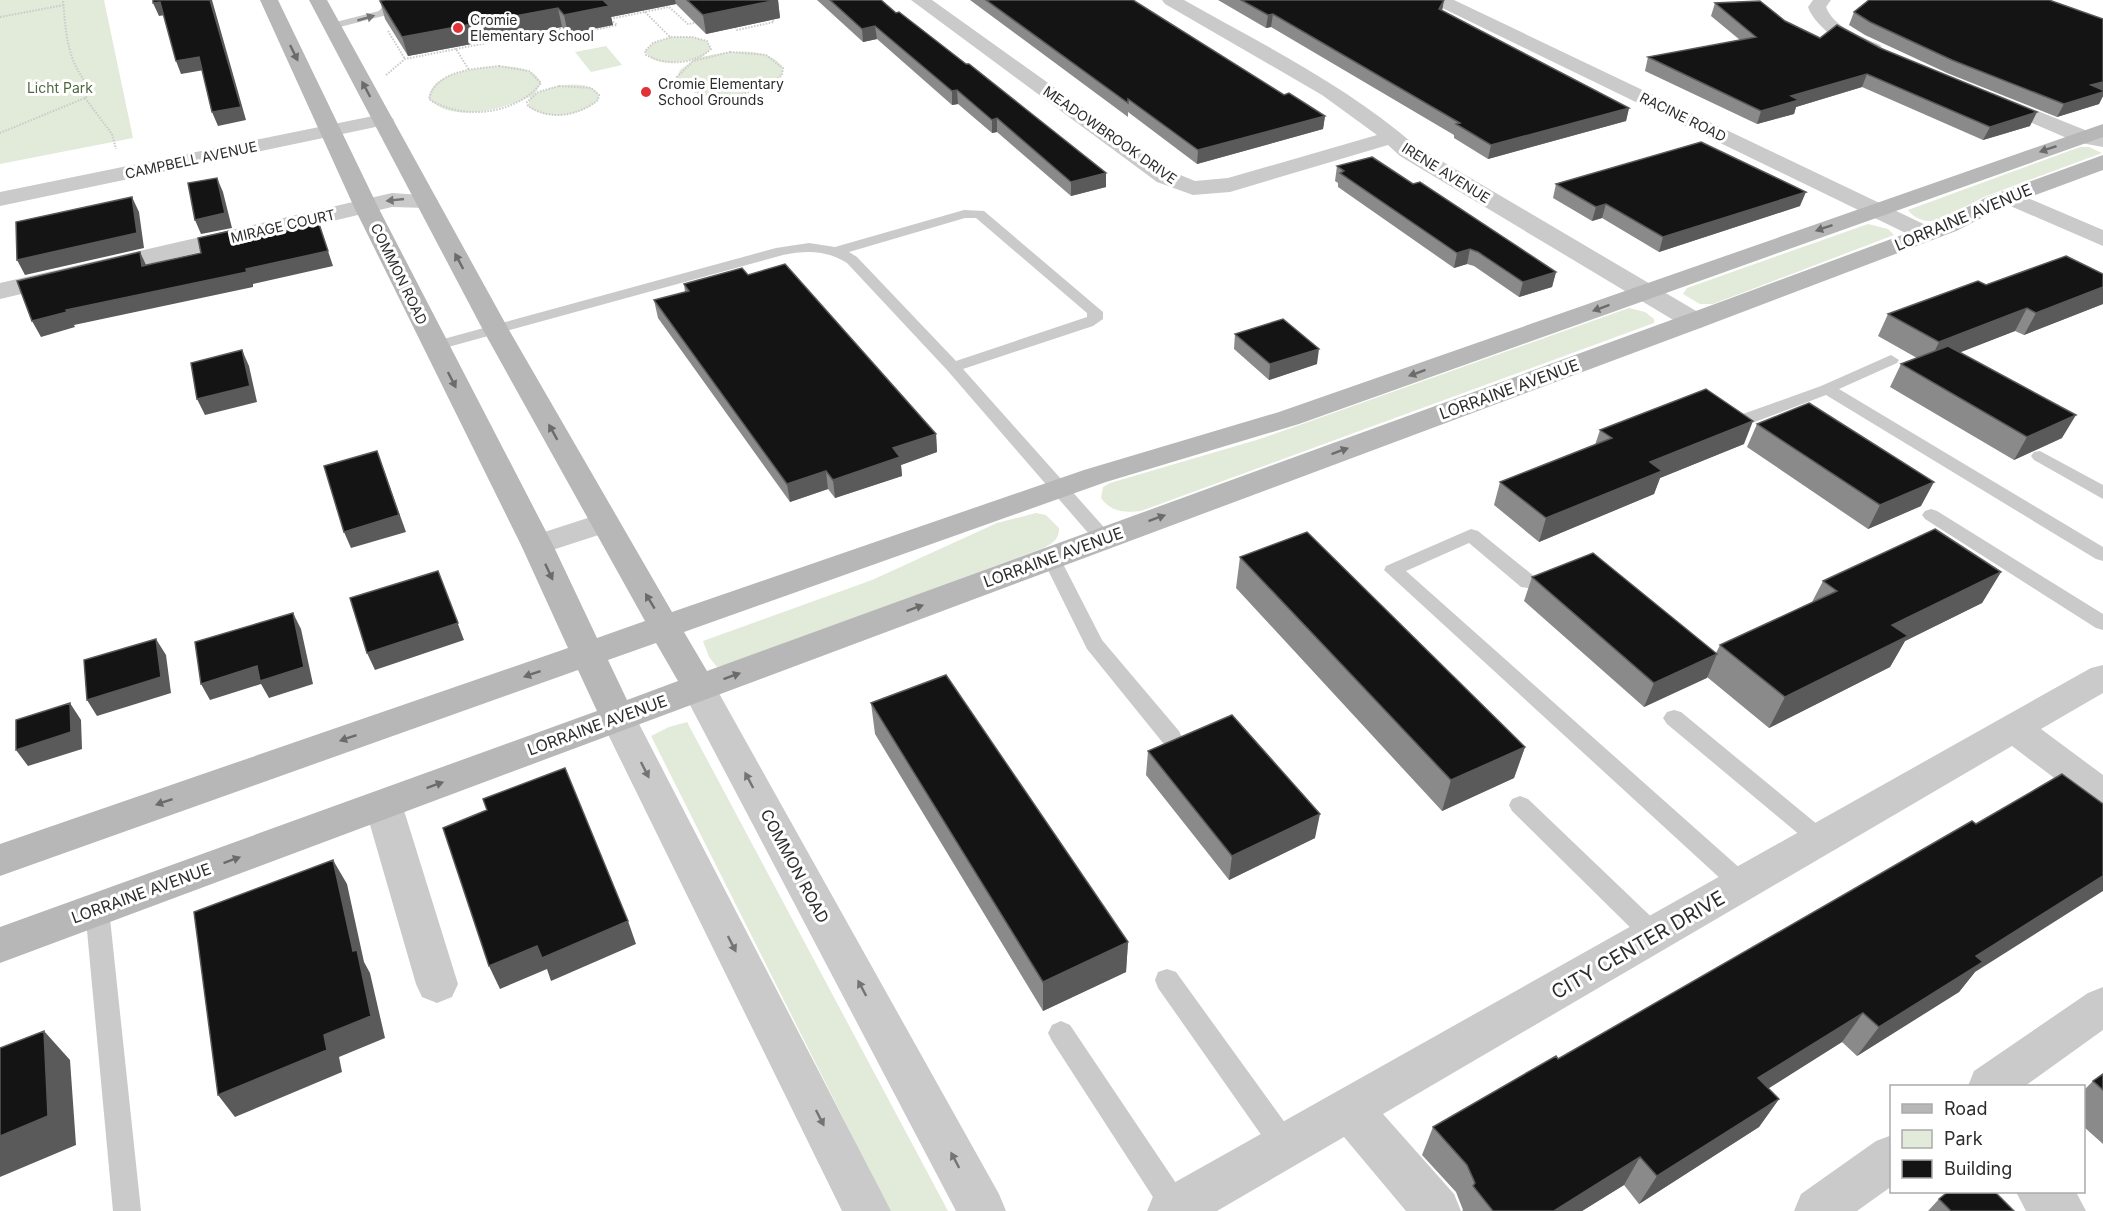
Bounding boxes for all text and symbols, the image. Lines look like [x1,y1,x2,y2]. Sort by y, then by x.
place label: Cromie Elementary School [470,11,594,44]
one-way arrow [357,13,375,22]
marker: Cromie Elementary School [451,21,465,35]
one-way arrow [290,44,299,61]
place label: Cromie Elementary School Grounds [658,75,784,108]
park label: Licht Park [27,79,93,96]
one-way arrow [361,80,371,97]
street label: MEADOWBROOK DRIVE [1040,82,1180,187]
marker: Cromie Elementary School Grounds [639,85,653,99]
street label: RACINE ROAD [1637,88,1729,145]
street label: CAMPBELL AVENUE [123,137,259,182]
street label: IRENE AVENUE [1399,139,1493,206]
one-way arrow [2039,145,2057,155]
street label: LORRAINE AVENUE [1891,179,2035,255]
one-way arrow [386,196,405,205]
street label: MIRAGE COURT [229,205,337,246]
street label: COMMON ROAD [368,220,431,327]
one-way arrow [1815,224,1833,234]
one-way arrow [454,252,464,269]
one-way arrow [1592,303,1610,313]
street label: LORRAINE AVENUE [1436,354,1582,424]
one-way arrow [1408,368,1426,378]
one-way arrow [447,371,457,388]
one-way arrow [548,423,558,440]
one-way arrow [1331,446,1349,456]
one-way arrow [1148,513,1166,523]
street label: LORRAINE AVENUE [980,522,1126,592]
one-way arrow [545,564,554,581]
one-way arrow [644,593,655,609]
one-way arrow [906,603,924,612]
one-way arrow [523,669,541,679]
one-way arrow [723,670,741,680]
street label: LORRAINE AVENUE [524,690,670,760]
one-way arrow [339,734,357,744]
one-way arrow [640,761,649,778]
one-way arrow [744,771,754,788]
one-way arrow [426,780,444,789]
one-way arrow [155,798,173,808]
street label: COMMON ROAD [757,806,833,926]
one-way arrow [223,854,241,864]
street label: LORRAINE AVENUE [68,858,214,928]
street label: CITY CENTER DRIVE [1547,886,1729,1004]
one-way arrow [727,935,737,953]
one-way arrow [857,979,867,996]
legend [1890,1085,2085,1193]
text: Road [1944,1098,1987,1119]
one-way arrow [815,1110,825,1127]
text: Park [1944,1128,1983,1149]
one-way arrow [950,1151,960,1168]
text: Building [1944,1158,2012,1179]

